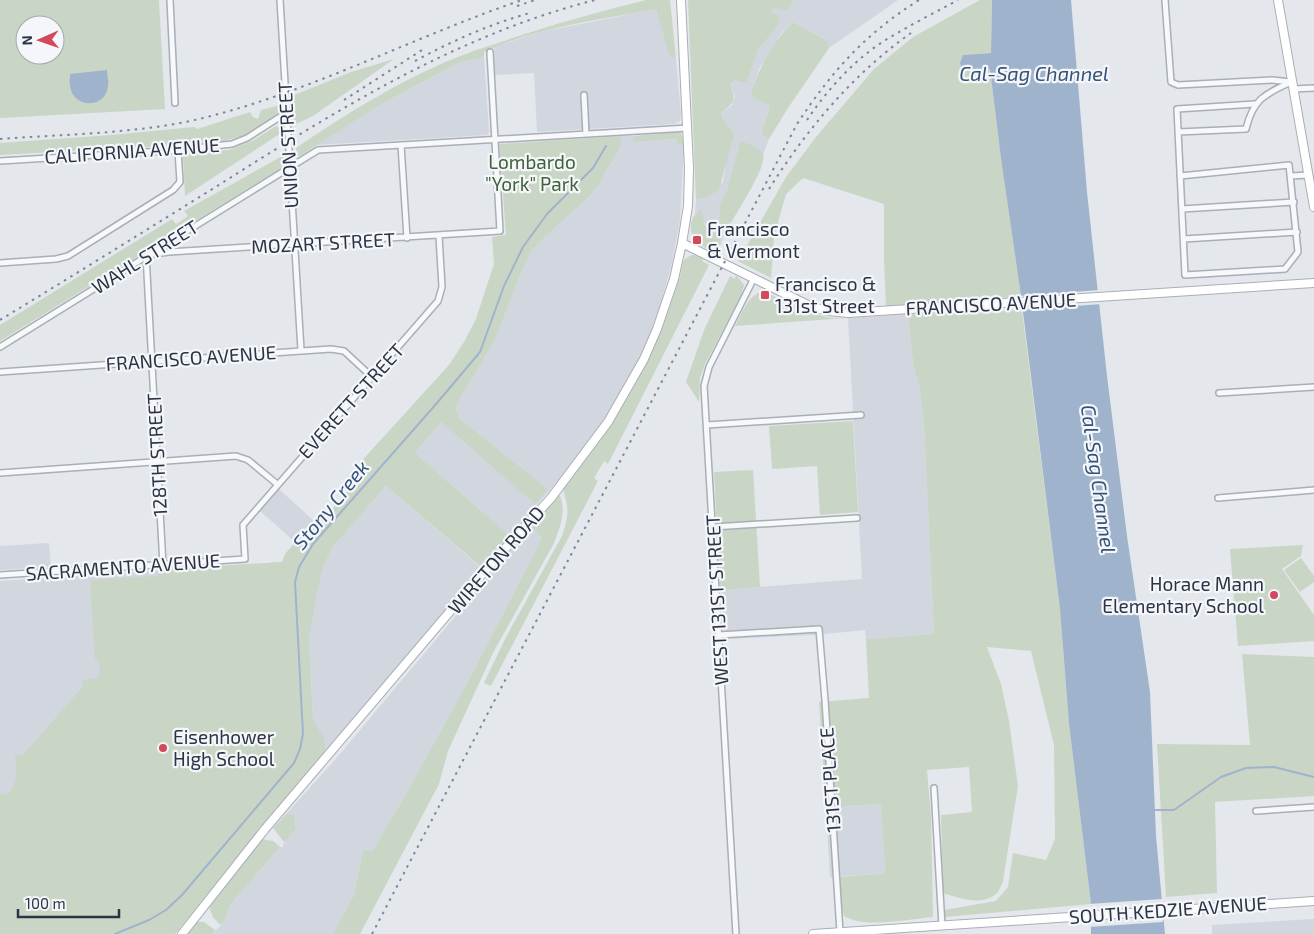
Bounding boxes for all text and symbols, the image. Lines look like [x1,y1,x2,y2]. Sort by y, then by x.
north arrow [15,15,65,65]
text: N [18,35,35,46]
water label: Cal-Sag Channel [959,61,1109,85]
street label: UNION STREET [273,81,302,209]
street label: CALIFORNIA AVENUE [44,133,220,168]
park label: Lombardo "York" Park [485,150,579,195]
street label: WAHL STREET [87,215,202,299]
place label: Francisco & Vermont [707,217,800,262]
street label: MOZART STREET [250,227,395,258]
marker: Francisco & Vermont [691,234,703,246]
place label: Francisco & 131st Street [775,272,877,317]
street label: FRANCISCO AVENUE [905,288,1077,319]
marker: Francisco & 131st Street [759,289,771,301]
street label: EVERETT STREET [293,338,408,463]
street label: FRANCISCO AVENUE [105,340,277,375]
street label: 128TH STREET [142,393,171,517]
water label: Cal-Sag Channel [1077,403,1121,555]
water label: Stony Creek [287,455,374,554]
street label: WIRETON ROAD [443,501,549,618]
street label: WEST 131ST STREET [701,514,732,686]
street label: SACRAMENTO AVENUE [25,548,221,585]
place label: Horace Mann Elementary School [1102,572,1264,617]
marker: Horace Mann Elementary School [1268,589,1280,601]
place label: Eisenhower High School [173,725,275,770]
street label: 131ST PLACE [814,727,845,833]
marker: Eisenhower High School [157,742,169,754]
scale bar [18,886,119,918]
street label: SOUTH KEDZIE AVENUE [1068,891,1268,928]
text: 100 m [25,894,66,912]

